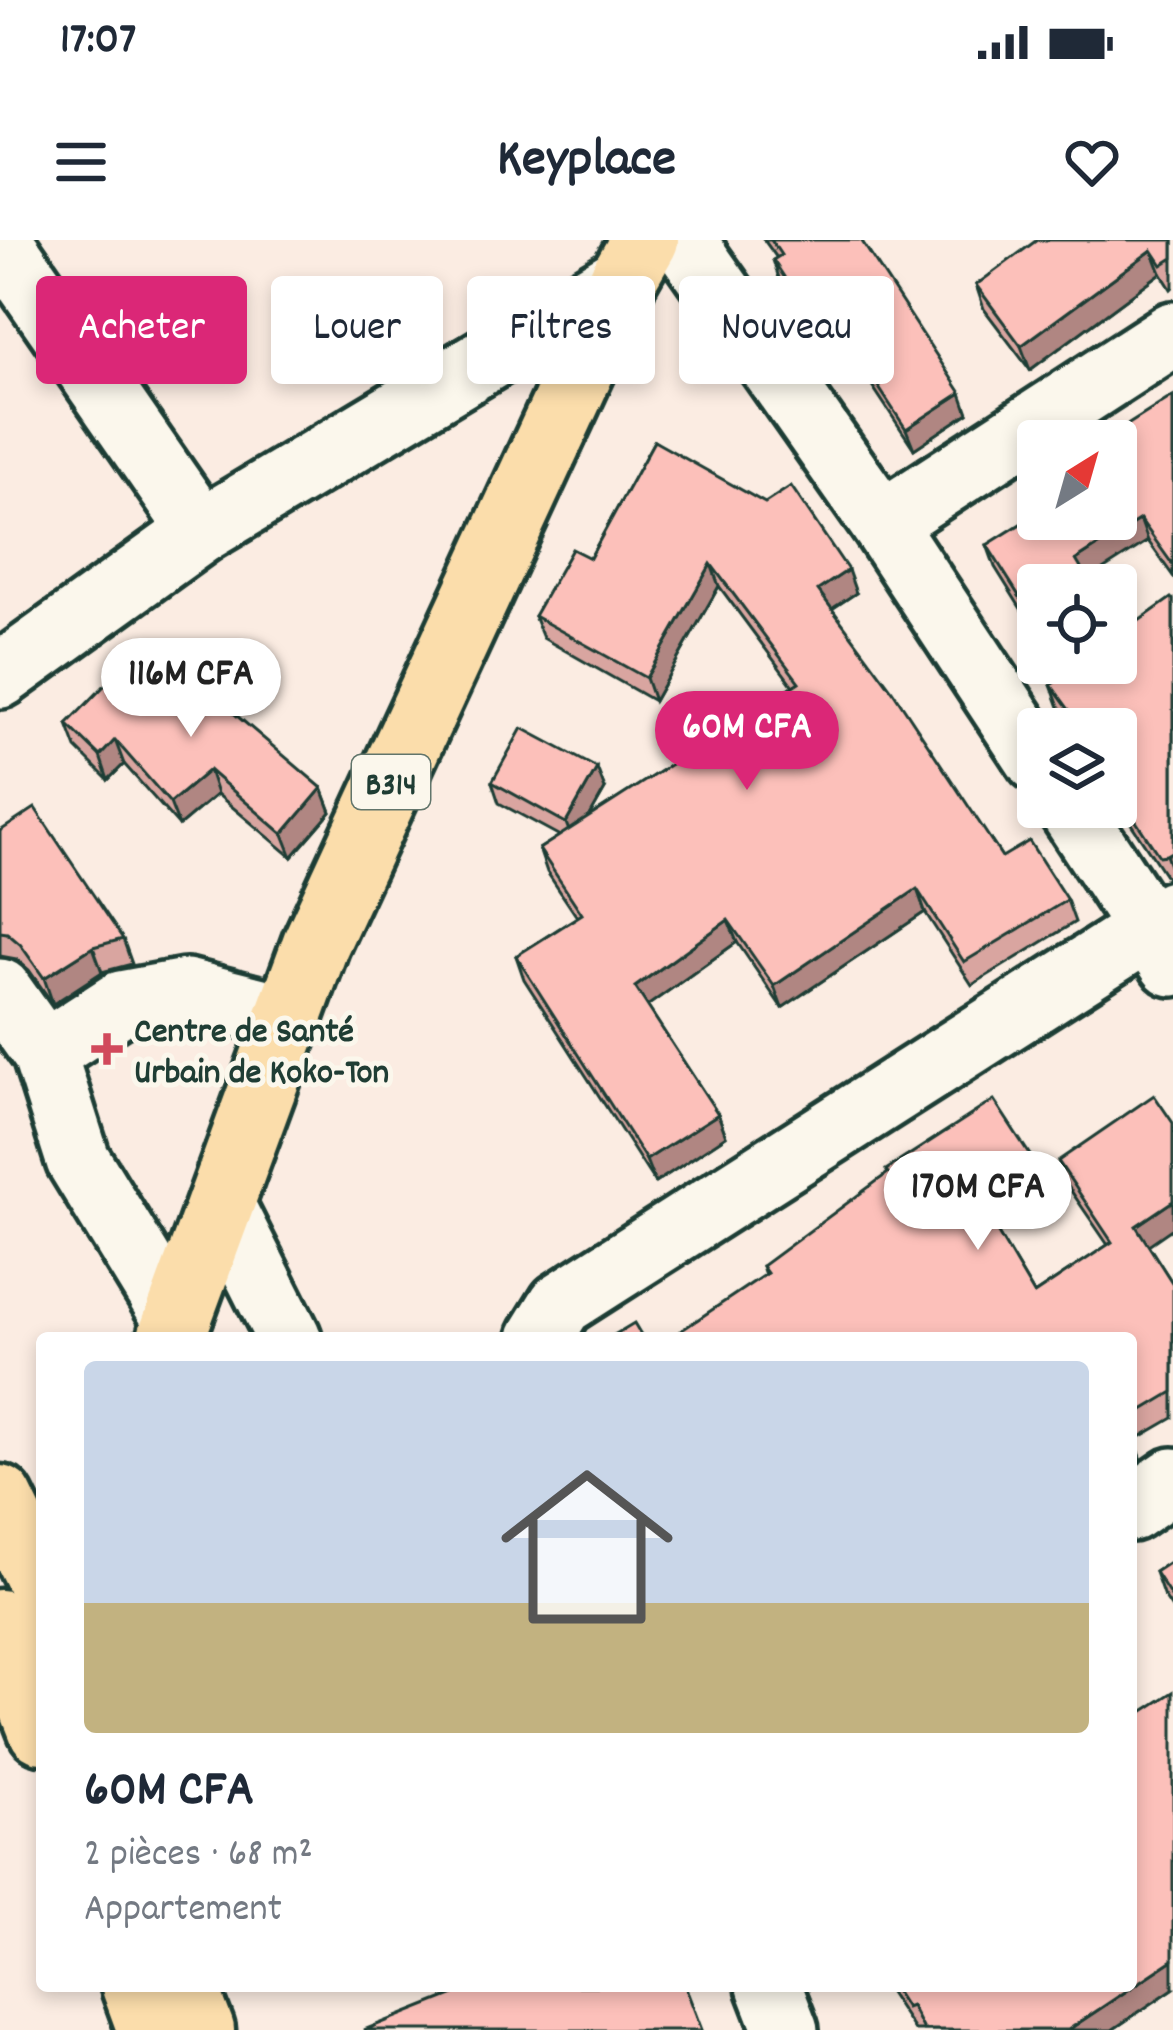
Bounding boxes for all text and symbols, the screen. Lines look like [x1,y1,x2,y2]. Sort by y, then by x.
text: 17:07 [60,10,136,74]
text: Keyplace [497,124,676,201]
icon: menu [48,129,114,195]
icon: heart [1059,129,1125,195]
chip: Acheter [36,276,247,384]
chip: Louer [271,276,443,384]
chip: Filtres [467,276,655,384]
chip: Nouveau [679,276,894,384]
north arrow [1017,420,1137,540]
map controls [1017,420,1137,828]
button: locate [1017,564,1137,684]
pin: 116M CFA [67,638,315,740]
text: 116M CFA [128,649,254,704]
pin: 60M CFA [636,691,858,793]
text: 60M CFA [682,702,812,757]
button: layers [1017,708,1137,828]
road number: B314 [352,755,430,809]
place label: Centre de Santé Urbain de Koko-Ton [134,1008,389,1101]
marker: Centre de Santé Urbain de Koko-Ton [91,1033,123,1065]
pin: 170M CFA [854,1151,1102,1253]
text: 170M CFA [911,1162,1045,1217]
icon: home [479,1439,695,1655]
text: 60M CFA [84,1757,254,1829]
text: 2 pièces · 68 m² [84,1829,313,1884]
text: Appartement [84,1884,282,1939]

